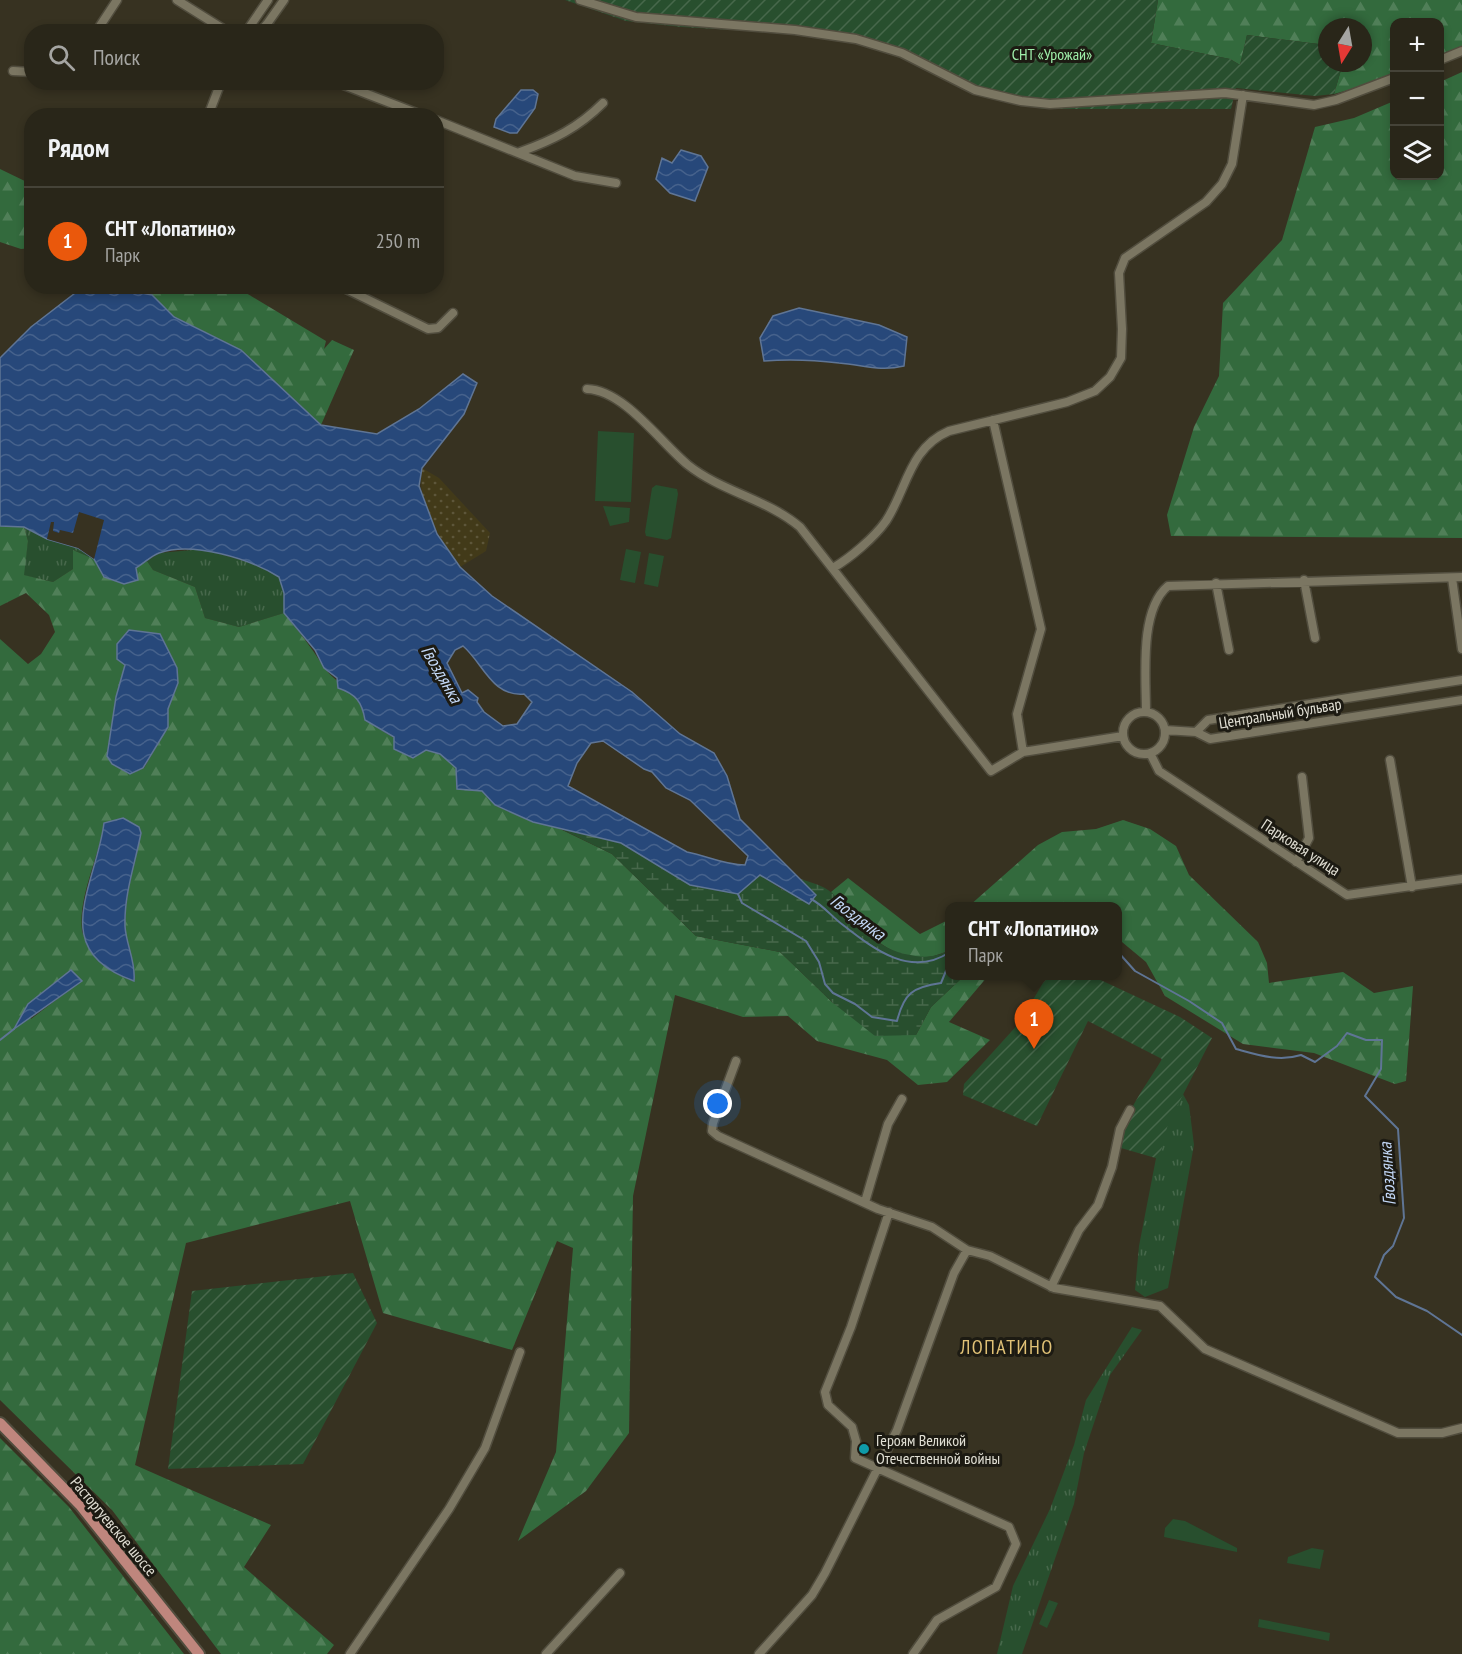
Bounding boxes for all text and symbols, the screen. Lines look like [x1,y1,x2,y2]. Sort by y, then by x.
north arrow [1318,18,1372,72]
map controls [1390,18,1444,180]
button: + [1390,18,1444,72]
search box [24,24,444,90]
icon: search [45,41,78,74]
text: Поиск [93,43,140,71]
park label: СНТ «Урожай» [1012,44,1092,64]
button: − [1390,72,1444,126]
button: layers [1390,126,1444,180]
text: Рядом [48,131,109,164]
text: СНТ «Лопатино» [105,214,236,242]
text: 1 [63,228,72,254]
text: 250 m [376,228,420,254]
text: Парк [105,242,140,268]
water label: Гвоздянка [416,641,468,708]
street label: Центральный бульвар [1217,693,1343,733]
street label: Парковая улица [1258,814,1344,880]
water label: Гвоздянка [826,889,891,946]
popup [945,902,1122,980]
text: СНТ «Лопатино» [968,914,1099,942]
text: Парк [968,942,1003,968]
pin: 1 [1014,1000,1054,1049]
your location [703,1089,732,1118]
water label: Гвоздянка [1373,1141,1401,1206]
district label: ЛОПАТИНО [959,1334,1054,1360]
place label: Героям Великой Отечественной войны [876,1430,1000,1468]
marker: Героям Великой Отечественной войны [857,1442,871,1456]
street label: Расторгуевское шоссе [67,1472,161,1580]

